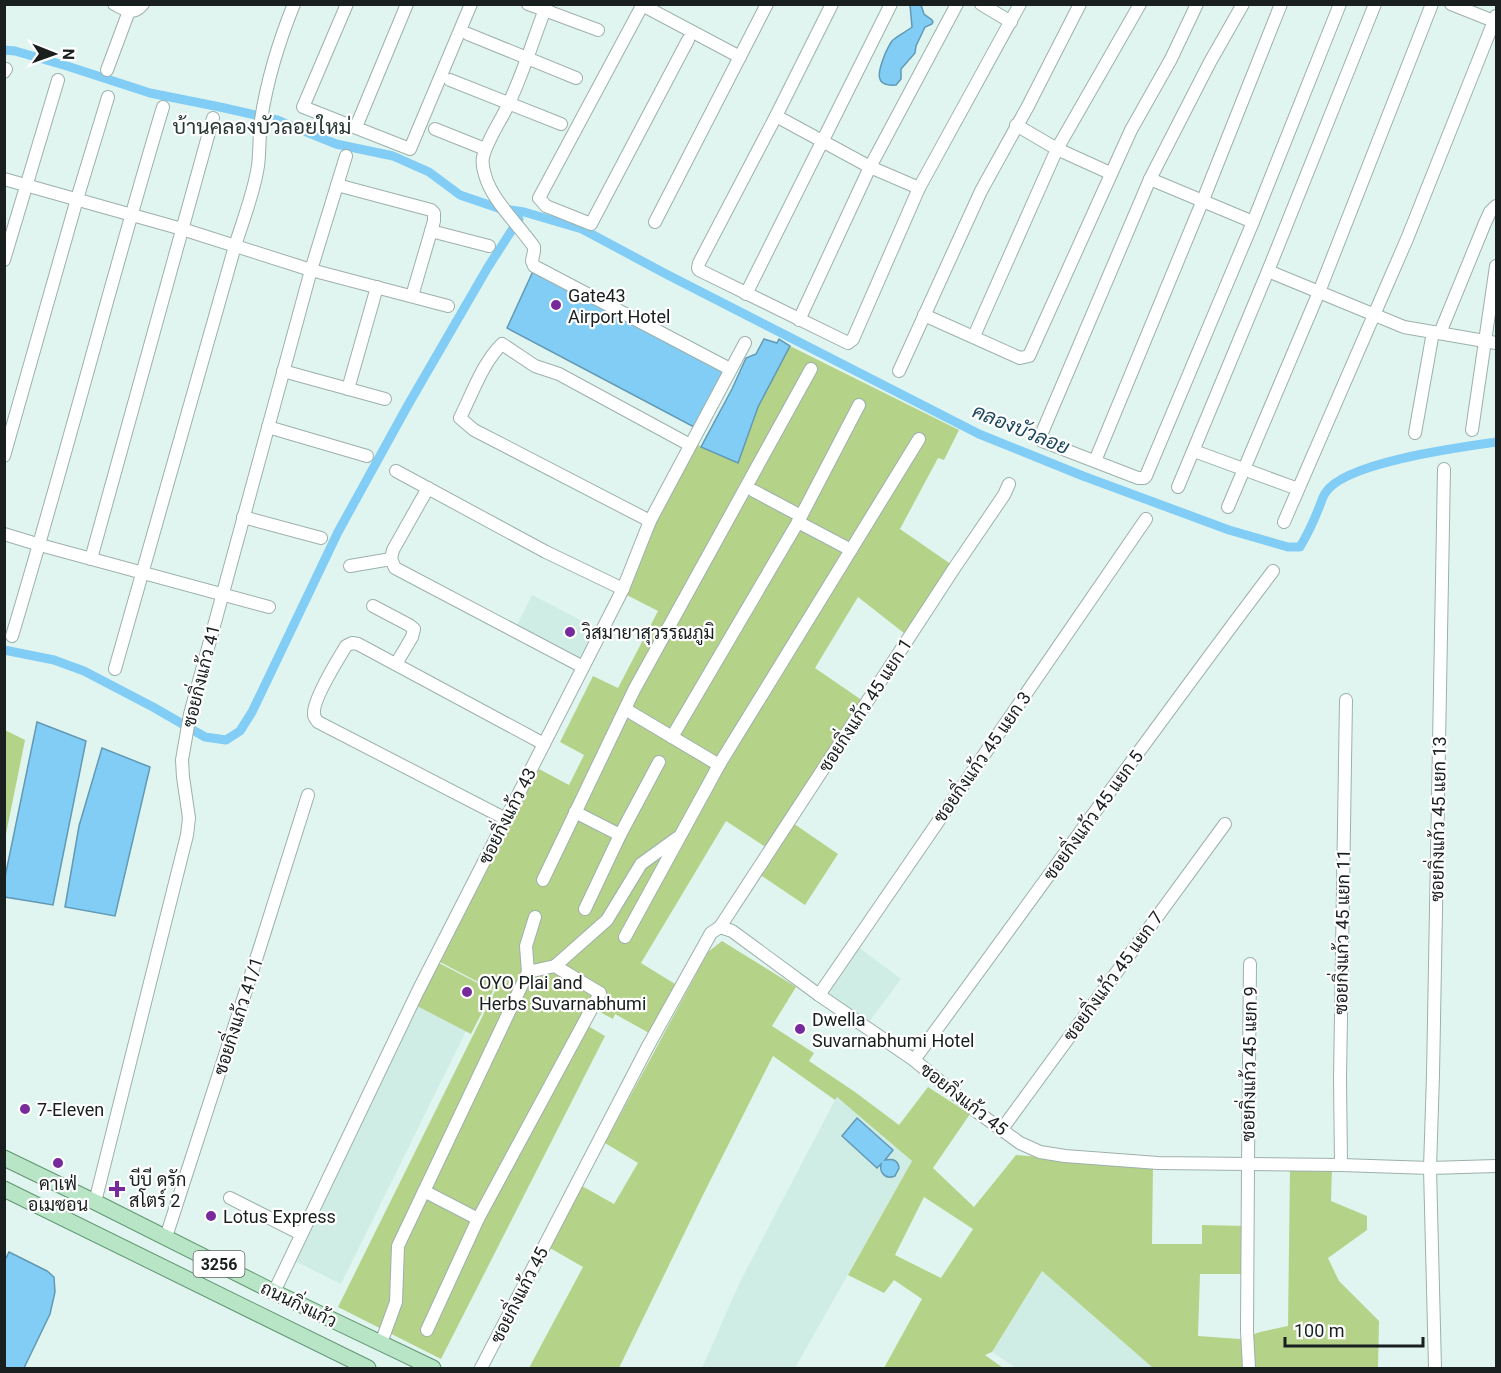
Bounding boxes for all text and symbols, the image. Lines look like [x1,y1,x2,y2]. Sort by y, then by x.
north arrow [24,24,84,84]
text: N [59,48,78,60]
district label: บ้านคลองบัวลอยใหม่ [173,114,351,139]
place label: Gate43 Airport Hotel [568,285,670,327]
marker: Gate43 Airport Hotel [549,298,563,312]
water label: คลองบัวลอย [969,399,1073,460]
street label: ซอยกิ่งแก้ว 41 [174,621,224,730]
place label: วิสมายาสุวรรณภูมิ [581,622,715,646]
marker: วิสมายาสุวรรณภูมิ [563,625,577,639]
street label: ซอยกิ่งแก้ว 45 แยก 1 [810,632,916,776]
street label: ซอยกิ่งแก้ว 45 แยก 3 [925,685,1035,827]
street label: ซอยกิ่งแก้ว 45 แยก 13 [1422,736,1450,902]
street label: ซอยกิ่งแก้ว 45 แยก 5 [1035,744,1147,884]
street label: ซอยกิ่งแก้ว 43 [470,762,540,868]
street label: ซอยกิ่งแก้ว 45 แยก 11 [1326,849,1354,1015]
street label: ซอยกิ่งแก้ว 45 แยก 7 [1055,905,1167,1045]
street label: ซอยกิ่งแก้ว 41/1 [205,953,267,1078]
place label: OYO Plai and Herbs Suvarnabhumi [479,972,646,1014]
marker: OYO Plai and Herbs Suvarnabhumi [460,985,474,999]
street label: ซอยกิ่งแก้ว 45 แยก 9 [1233,986,1261,1142]
place label: Dwella Suvarnabhumi Hotel [812,1009,974,1051]
marker: Dwella Suvarnabhumi Hotel [793,1022,807,1036]
street label: ซอยกิ่งแก้ว 45 [916,1055,1014,1140]
place label: 7-Eleven [37,1099,104,1120]
marker: 7-Eleven [18,1102,32,1116]
marker: คาเฟ่ อเมซอน [51,1156,65,1170]
place label: บีบี ดรัก สโตร์ 2 [129,1167,186,1211]
place label: คาเฟ่ อเมซอน [28,1173,88,1215]
marker: บีบี ดรัก สโตร์ 2 [110,1182,124,1196]
place label: Lotus Express [223,1206,336,1227]
marker: Lotus Express [204,1209,218,1223]
street label: ซอยกิ่งแก้ว 45 [482,1241,552,1347]
road number: 3256 [194,1251,244,1277]
street label: ถนนกิ่งแก้ว [258,1273,342,1331]
scale bar [1285,1310,1423,1348]
text: 100 m [1294,1320,1345,1341]

